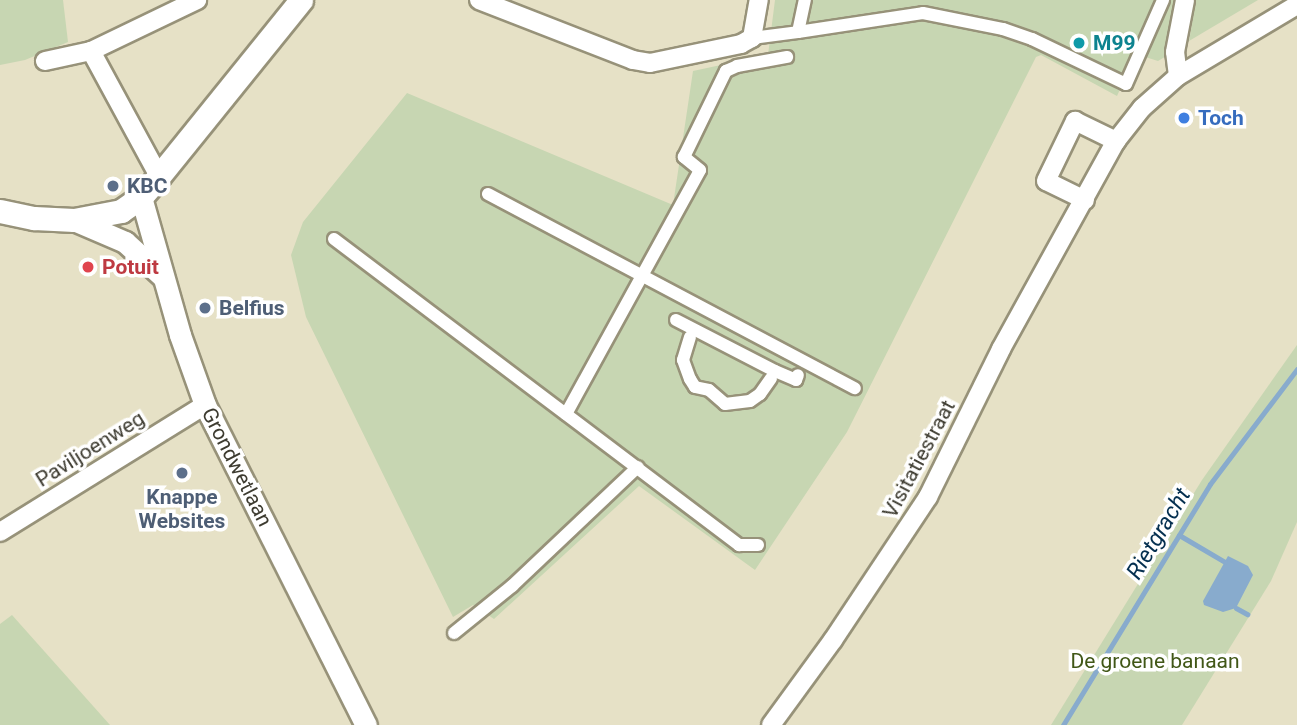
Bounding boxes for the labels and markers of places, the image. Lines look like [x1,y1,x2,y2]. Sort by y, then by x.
place label: M99 [1093,30,1135,56]
marker: M99 [1071,35,1087,51]
place label: Toch [1198,105,1244,131]
marker: Toch [1176,110,1192,126]
place label: KBC [127,173,167,199]
marker: KBC [105,178,121,194]
place label: Potuit [102,254,159,280]
marker: Potuit [80,259,96,275]
place label: Belfius [219,295,285,321]
marker: Belfius [197,300,213,316]
marker: Knappe Websites [174,465,190,481]
place label: Knappe Websites [139,484,225,534]

